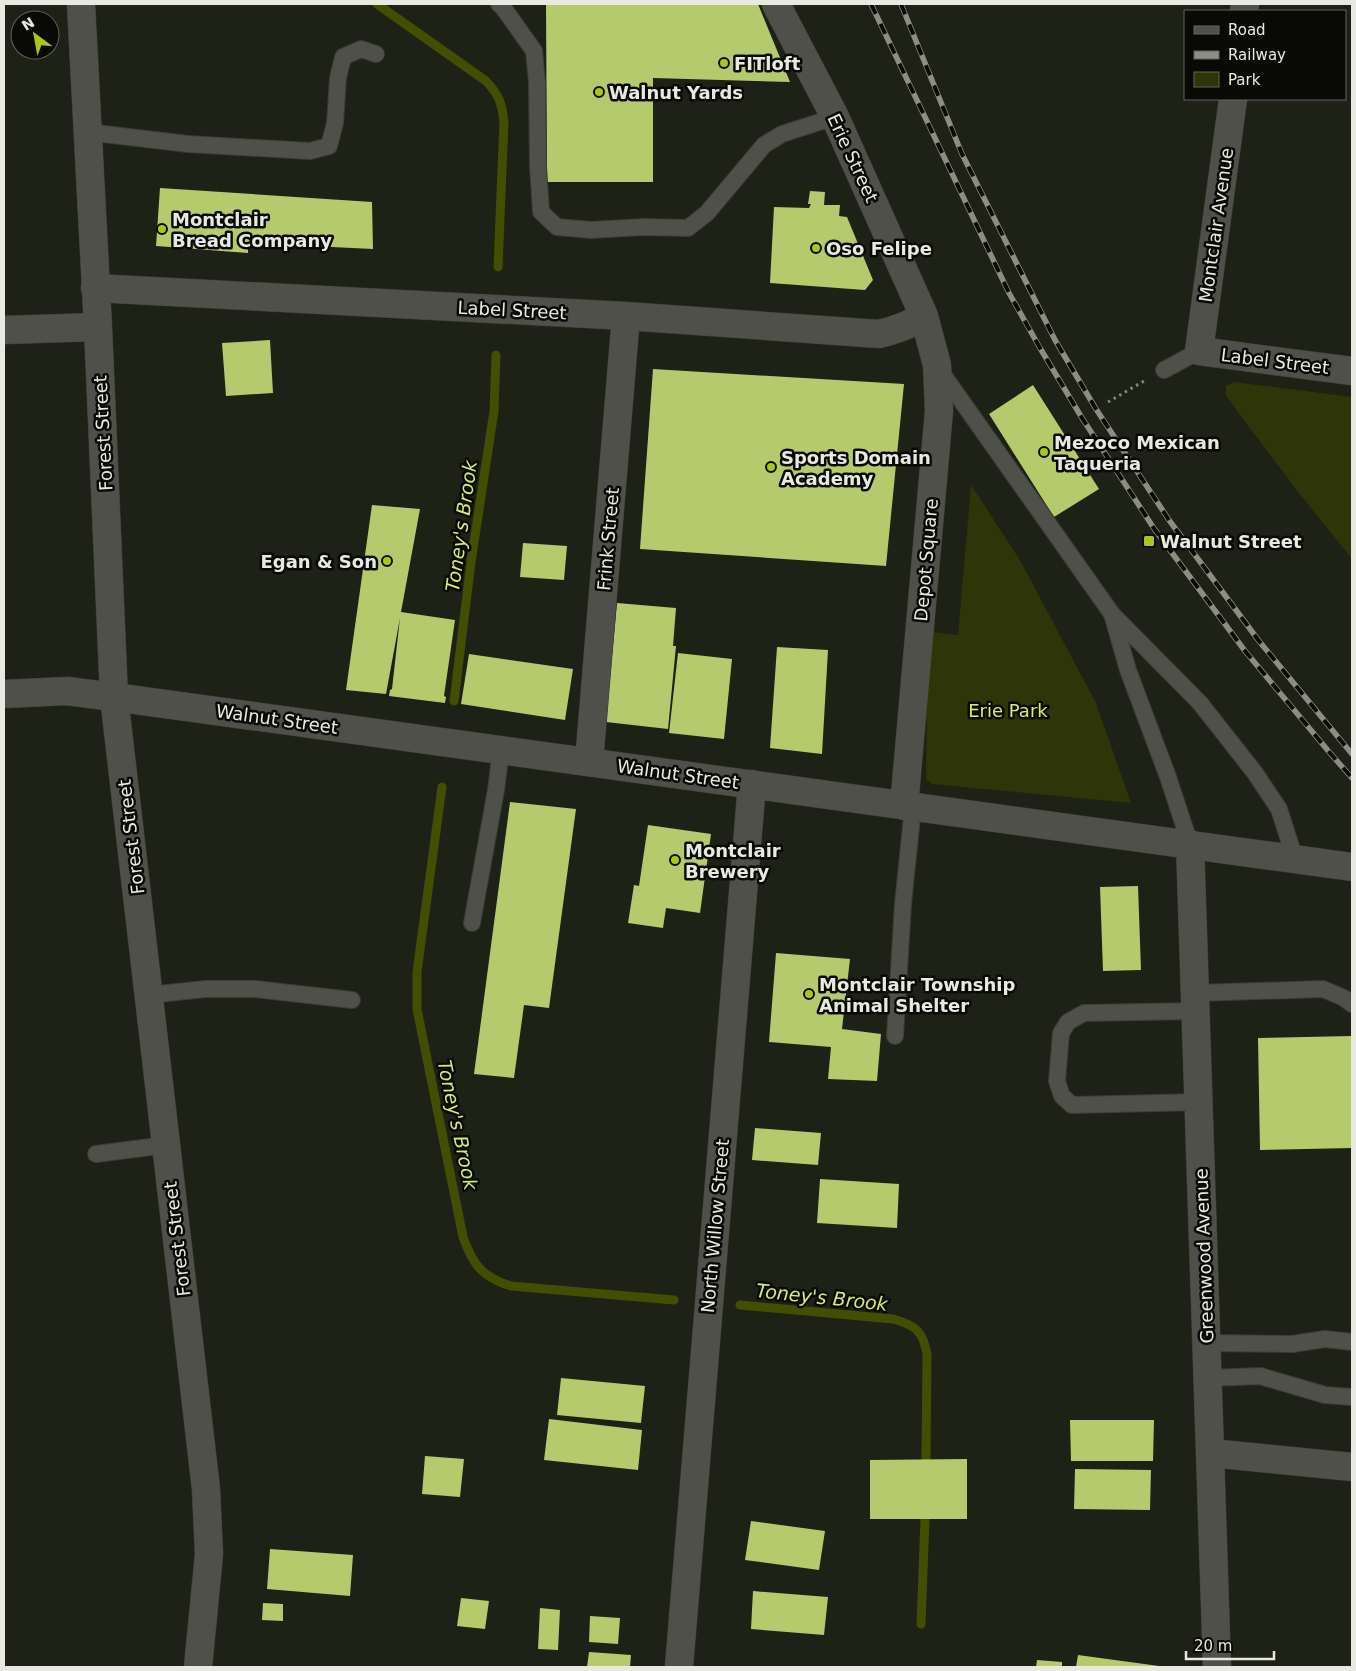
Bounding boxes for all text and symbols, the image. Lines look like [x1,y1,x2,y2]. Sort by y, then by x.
north arrow [10,10,60,60]
legend [1184,10,1346,100]
text: N [19,14,37,34]
text: Road [1228,21,1266,39]
text: Railway [1228,46,1286,64]
place label: FITloft [734,53,801,74]
marker: FITloft [718,57,730,69]
text: Park [1228,71,1261,89]
place label: Walnut Yards [609,82,743,103]
marker: Walnut Yards [593,86,605,98]
street label: Erie Street [823,110,883,206]
street label: Montclair Avenue [1195,146,1237,304]
place label: Montclair Bread Company [172,209,332,251]
marker: Montclair Bread Company [156,223,168,235]
place label: Oso Felipe [826,238,932,259]
marker: Oso Felipe [810,242,822,254]
street label: Label Street [457,297,567,323]
street label: Label Street [1220,344,1330,378]
street label: Forest Street [89,375,117,491]
place label: Mezoco Mexican Taqueria [1054,432,1220,474]
marker: Mezoco Mexican Taqueria [1038,446,1050,458]
place label: Sports Domain Academy [781,447,931,489]
water label: Toney's Brook [441,458,481,593]
marker: Sports Domain Academy [765,461,777,473]
street label: Frink Street [593,486,623,592]
street label: Depot Square [910,498,942,622]
place label: Walnut Street [1160,531,1302,552]
marker: Walnut Street [1142,534,1156,548]
place label: Egan & Son [260,551,377,572]
marker: Egan & Son [381,555,393,567]
street label: Walnut Street [215,700,339,738]
park label: Erie Park [968,700,1048,721]
street label: Walnut Street [616,755,740,793]
street label: Forest Street [114,778,148,896]
place label: Montclair Brewery [685,840,781,882]
marker: Montclair Brewery [669,854,681,866]
place label: Montclair Township Animal Shelter [819,974,1015,1016]
marker: Montclair Township Animal Shelter [803,988,815,1000]
water label: Toney's Brook [434,1058,483,1193]
street label: North Willow Street [697,1138,733,1314]
street label: Greenwood Avenue [1190,1168,1218,1344]
street label: Forest Street [160,1180,194,1298]
water label: Toney's Brook [755,1279,890,1315]
scale bar [1186,1628,1274,1660]
text: 20 m [1194,1637,1232,1655]

